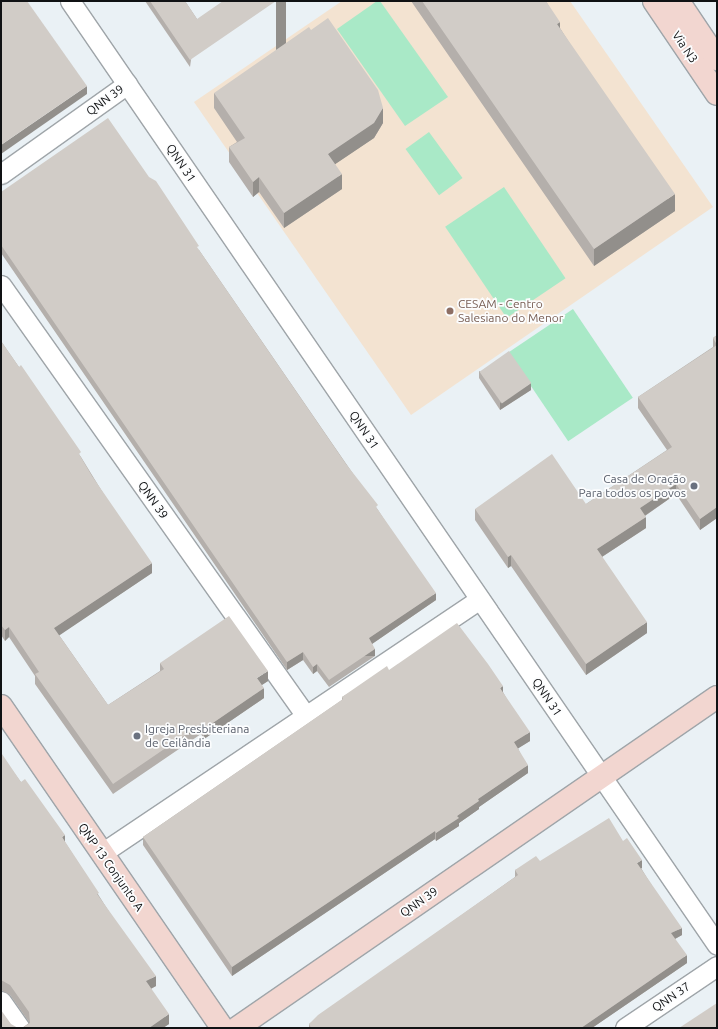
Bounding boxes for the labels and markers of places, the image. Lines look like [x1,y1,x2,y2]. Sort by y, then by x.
place label: CESAM - Centro Salesiano do Menor [458,297,563,325]
marker: CESAM - Centro Salesiano do Menor [445,306,455,316]
place label: Casa de Oração Para todos os povos [579,472,686,500]
marker: Casa de Oração Para todos os povos [689,481,699,491]
place label: Igreja Presbiteriana de Ceilândia [145,722,249,750]
marker: Igreja Presbiteriana de Ceilândia [132,731,142,741]

